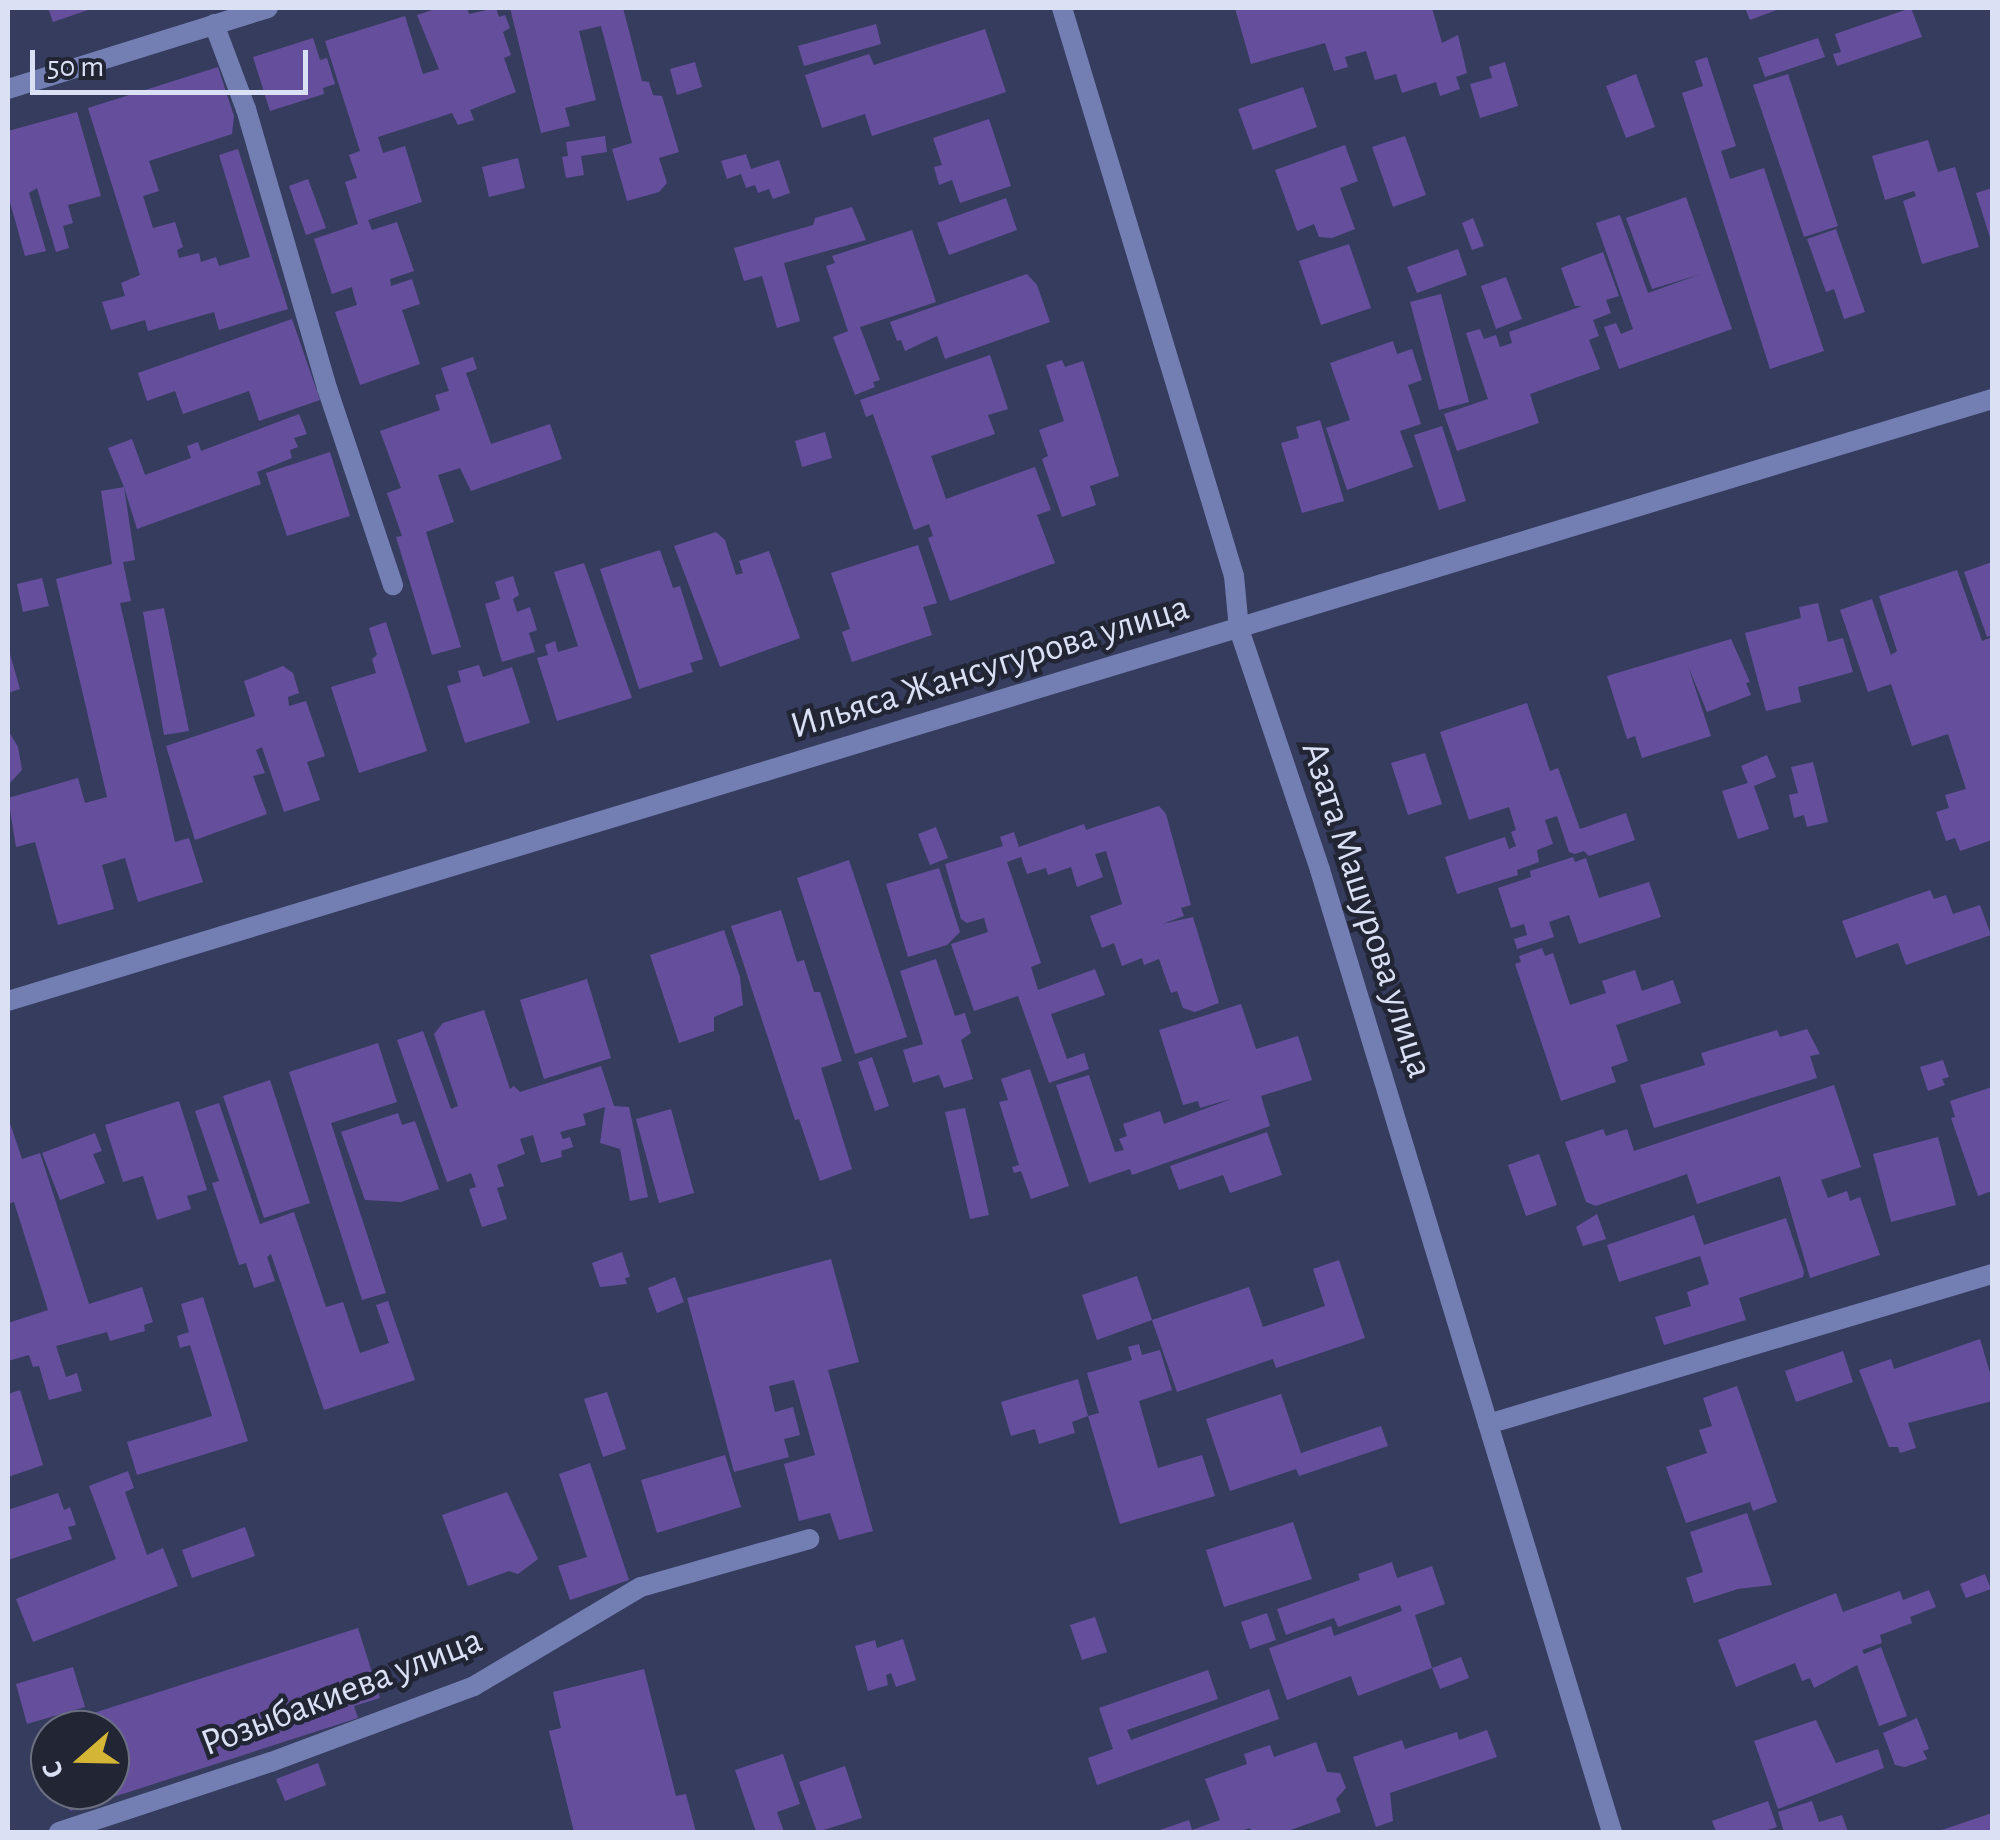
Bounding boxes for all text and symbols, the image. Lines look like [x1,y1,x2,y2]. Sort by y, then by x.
scale bar [35,30,312,92]
text: 50 m [47,52,104,82]
street label: Ильяса Жансугурова улица [785,586,1195,750]
street label: Азата Машурова улица [1290,736,1442,1084]
street label: Розыбакиева улица [195,1618,489,1768]
north arrow [30,1710,130,1810]
text: С [38,1758,69,1782]

